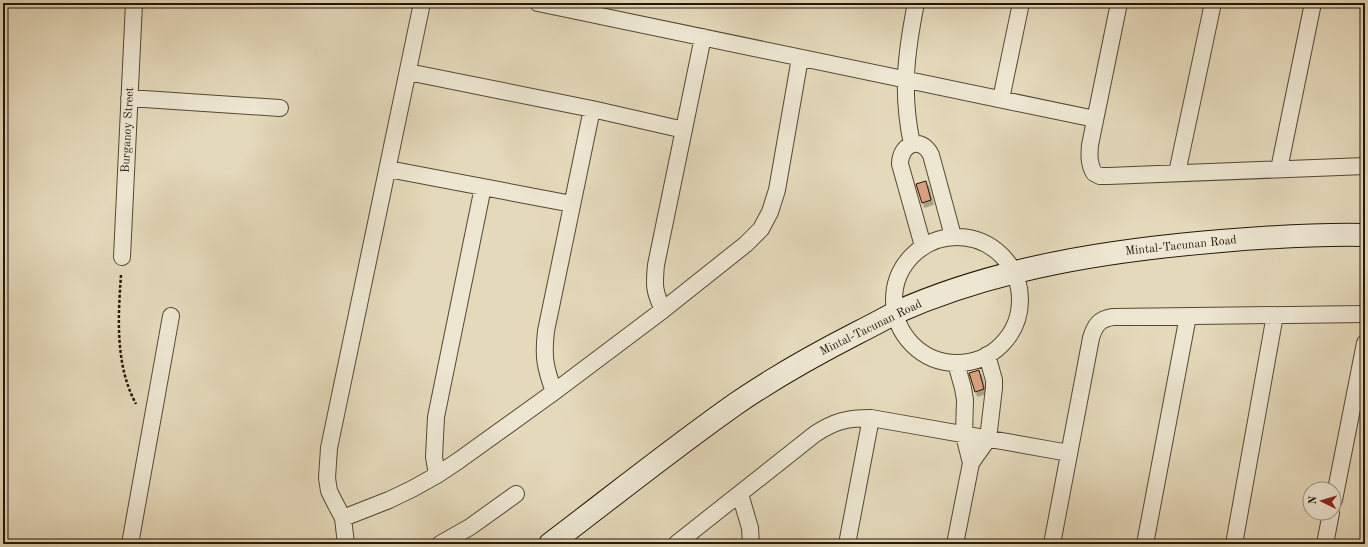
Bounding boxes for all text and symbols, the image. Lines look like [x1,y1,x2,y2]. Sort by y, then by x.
street label: Burganoy Street [120,87,136,173]
street label: Mintal-Tacunan Road [1125,234,1237,258]
street label: Mintal-Tacunan Road [818,298,924,358]
north arrow [1302,481,1342,521]
text: N [1308,495,1319,505]

